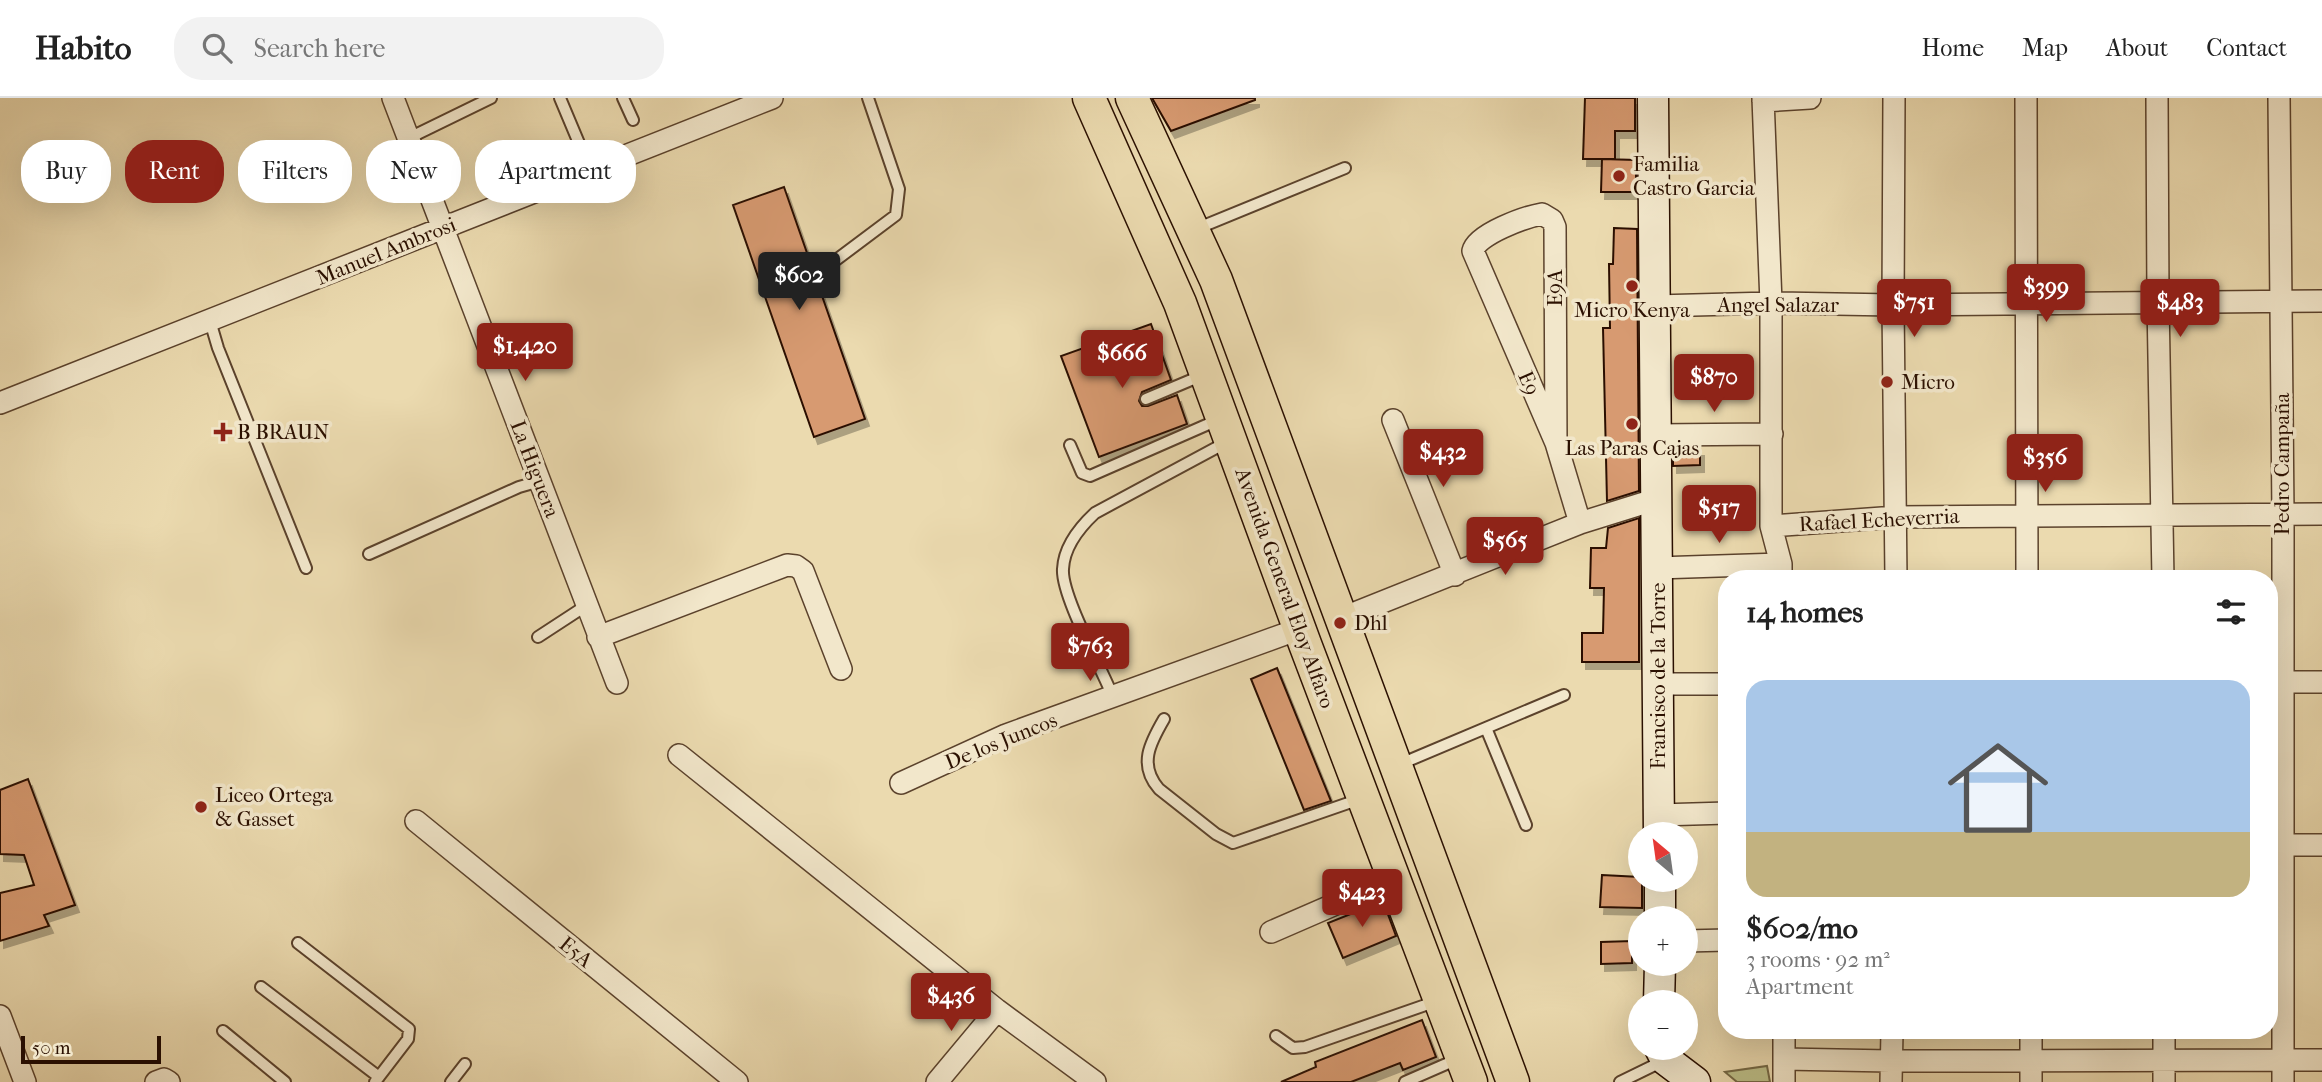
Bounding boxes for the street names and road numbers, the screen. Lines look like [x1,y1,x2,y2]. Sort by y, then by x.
street label: Manuel Ambrosi [313,212,459,290]
street label: E9A [1543,269,1567,307]
street label: Angel Salazar [1716,293,1839,317]
street label: E9 [1513,367,1545,399]
street label: Pedro Campaña [2270,393,2294,535]
street label: La Higuera [506,417,565,521]
street label: Avenida General Eloy Alfaro [1230,464,1340,711]
street label: Rafael Echeverria [1798,504,1960,536]
street label: Francisco de la Torre [1646,583,1670,769]
street label: De los Juncos [941,708,1061,774]
street label: E5A [555,931,598,973]

